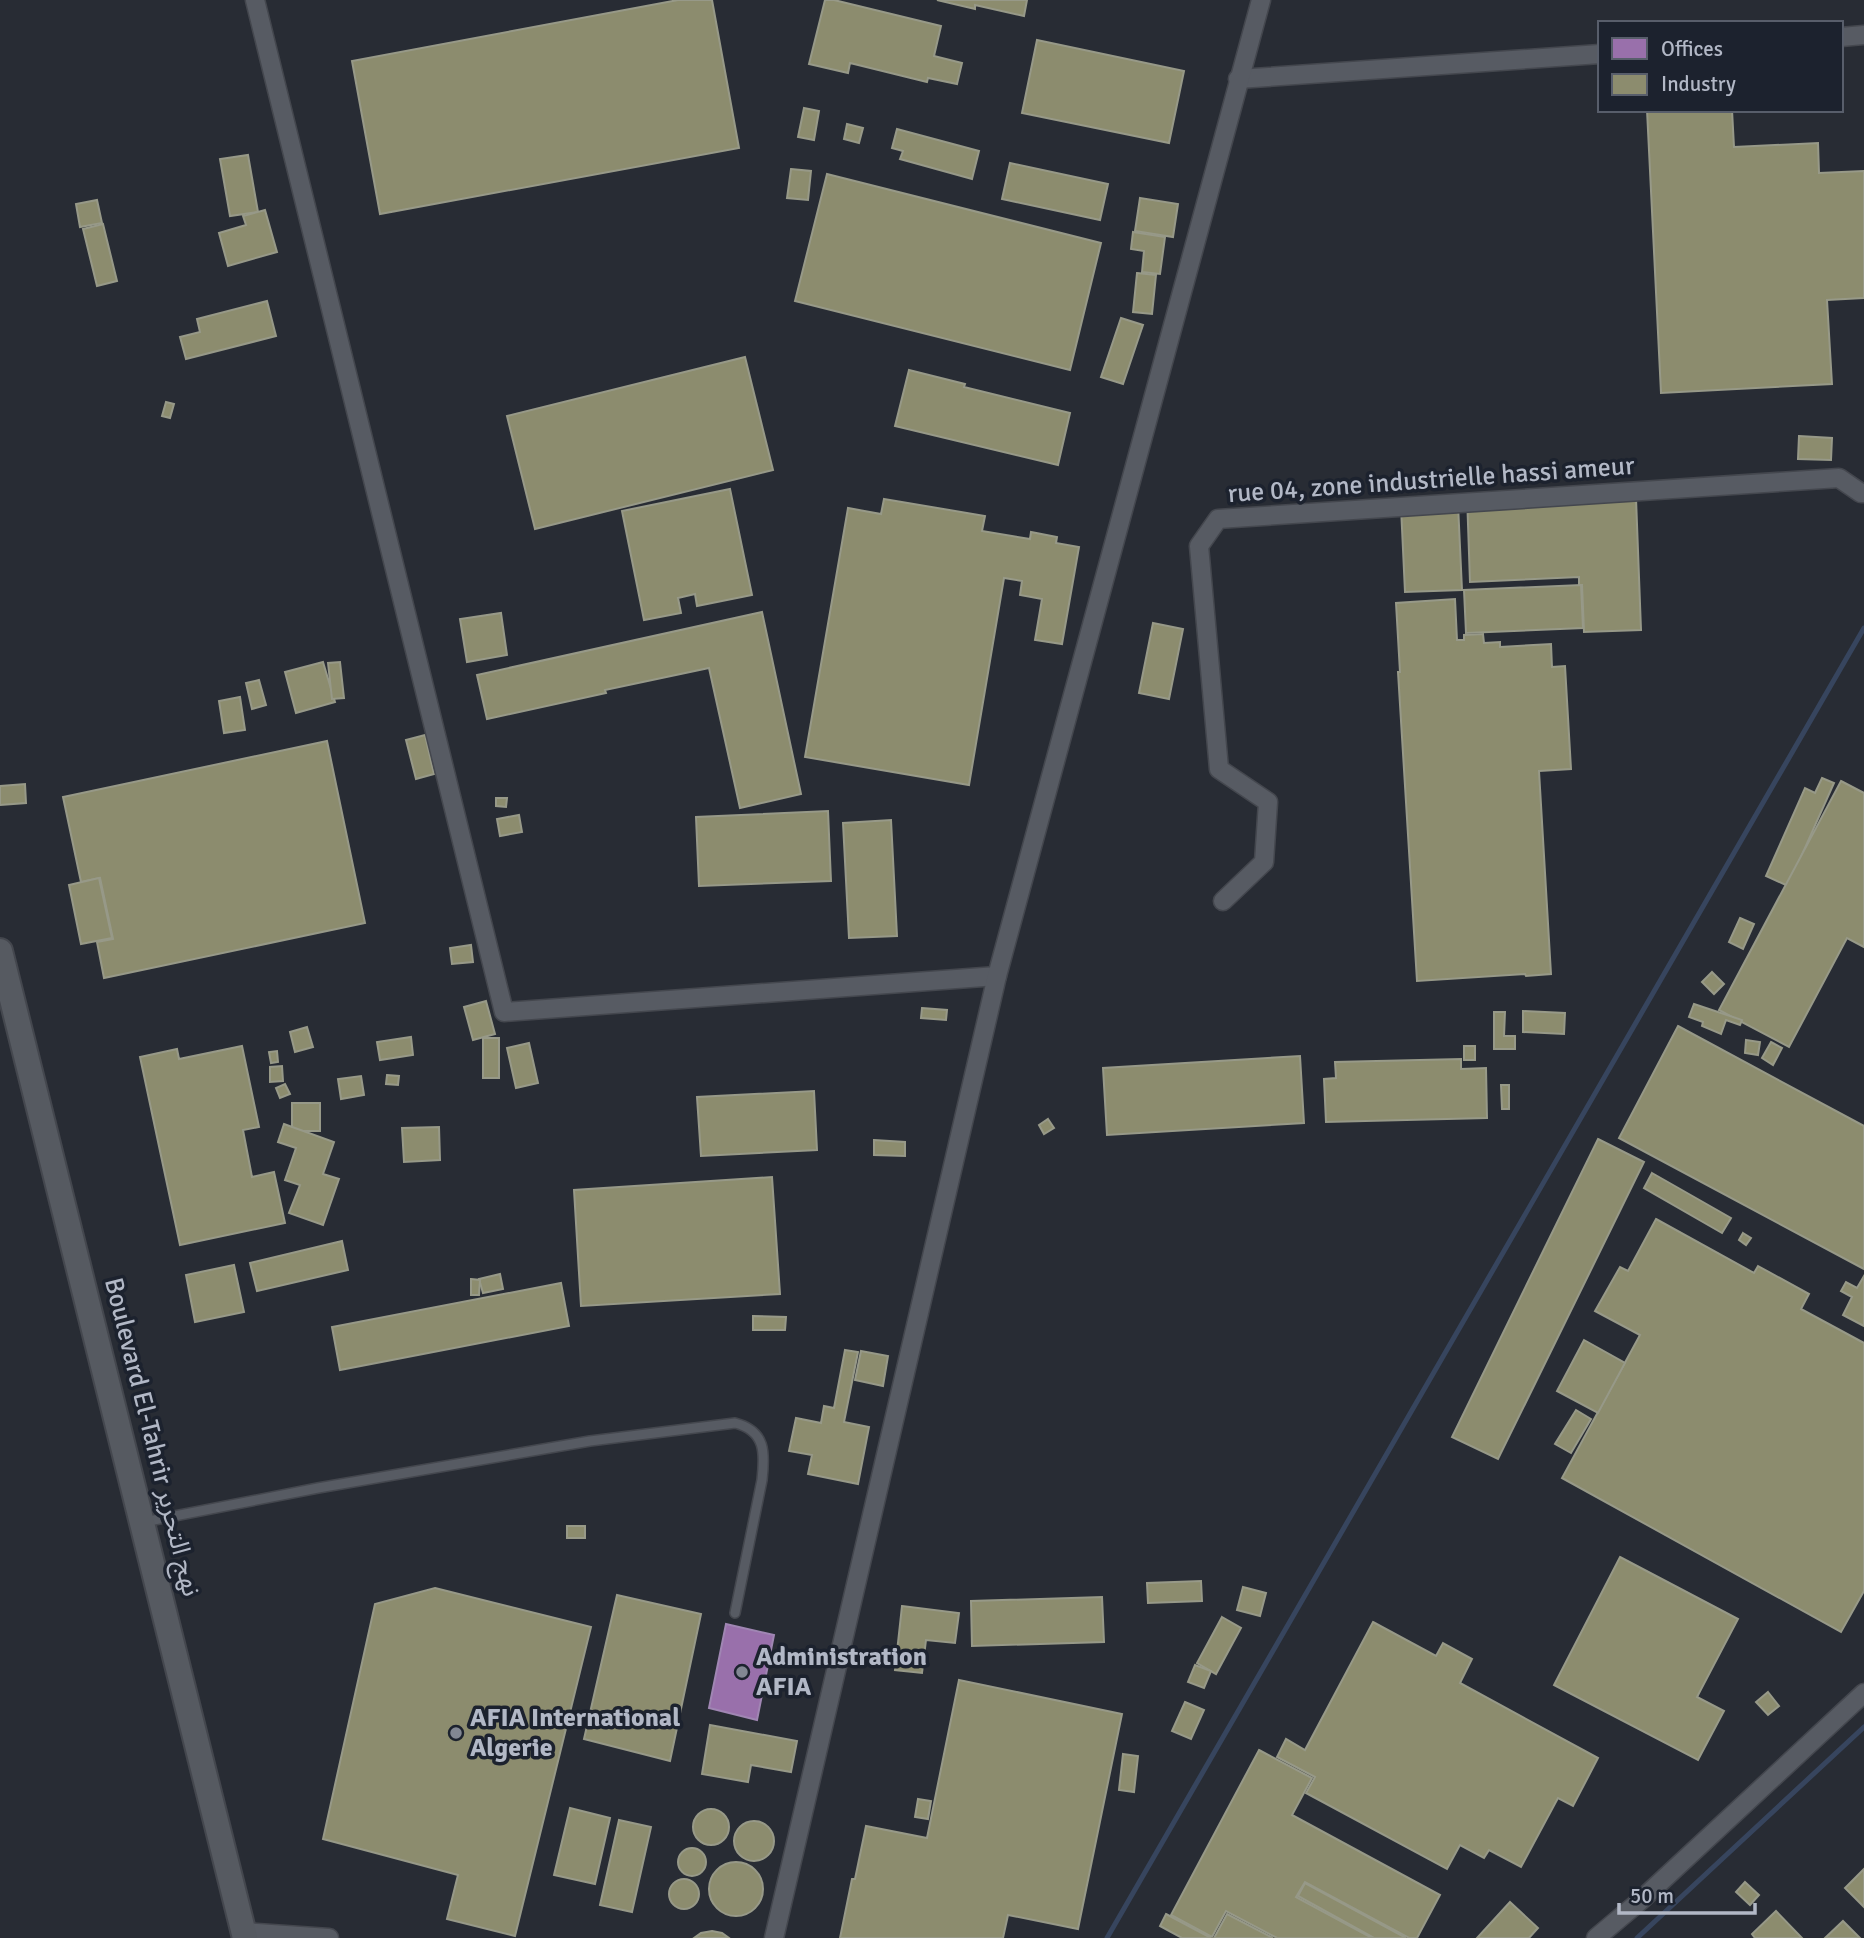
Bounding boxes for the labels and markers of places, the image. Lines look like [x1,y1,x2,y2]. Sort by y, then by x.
place label: Administration AFIA [756,1641,927,1703]
marker: Administration AFIA [734,1664,750,1680]
place label: AFIA International Algerie [470,1702,680,1764]
marker: AFIA International Algerie [448,1725,464,1741]

